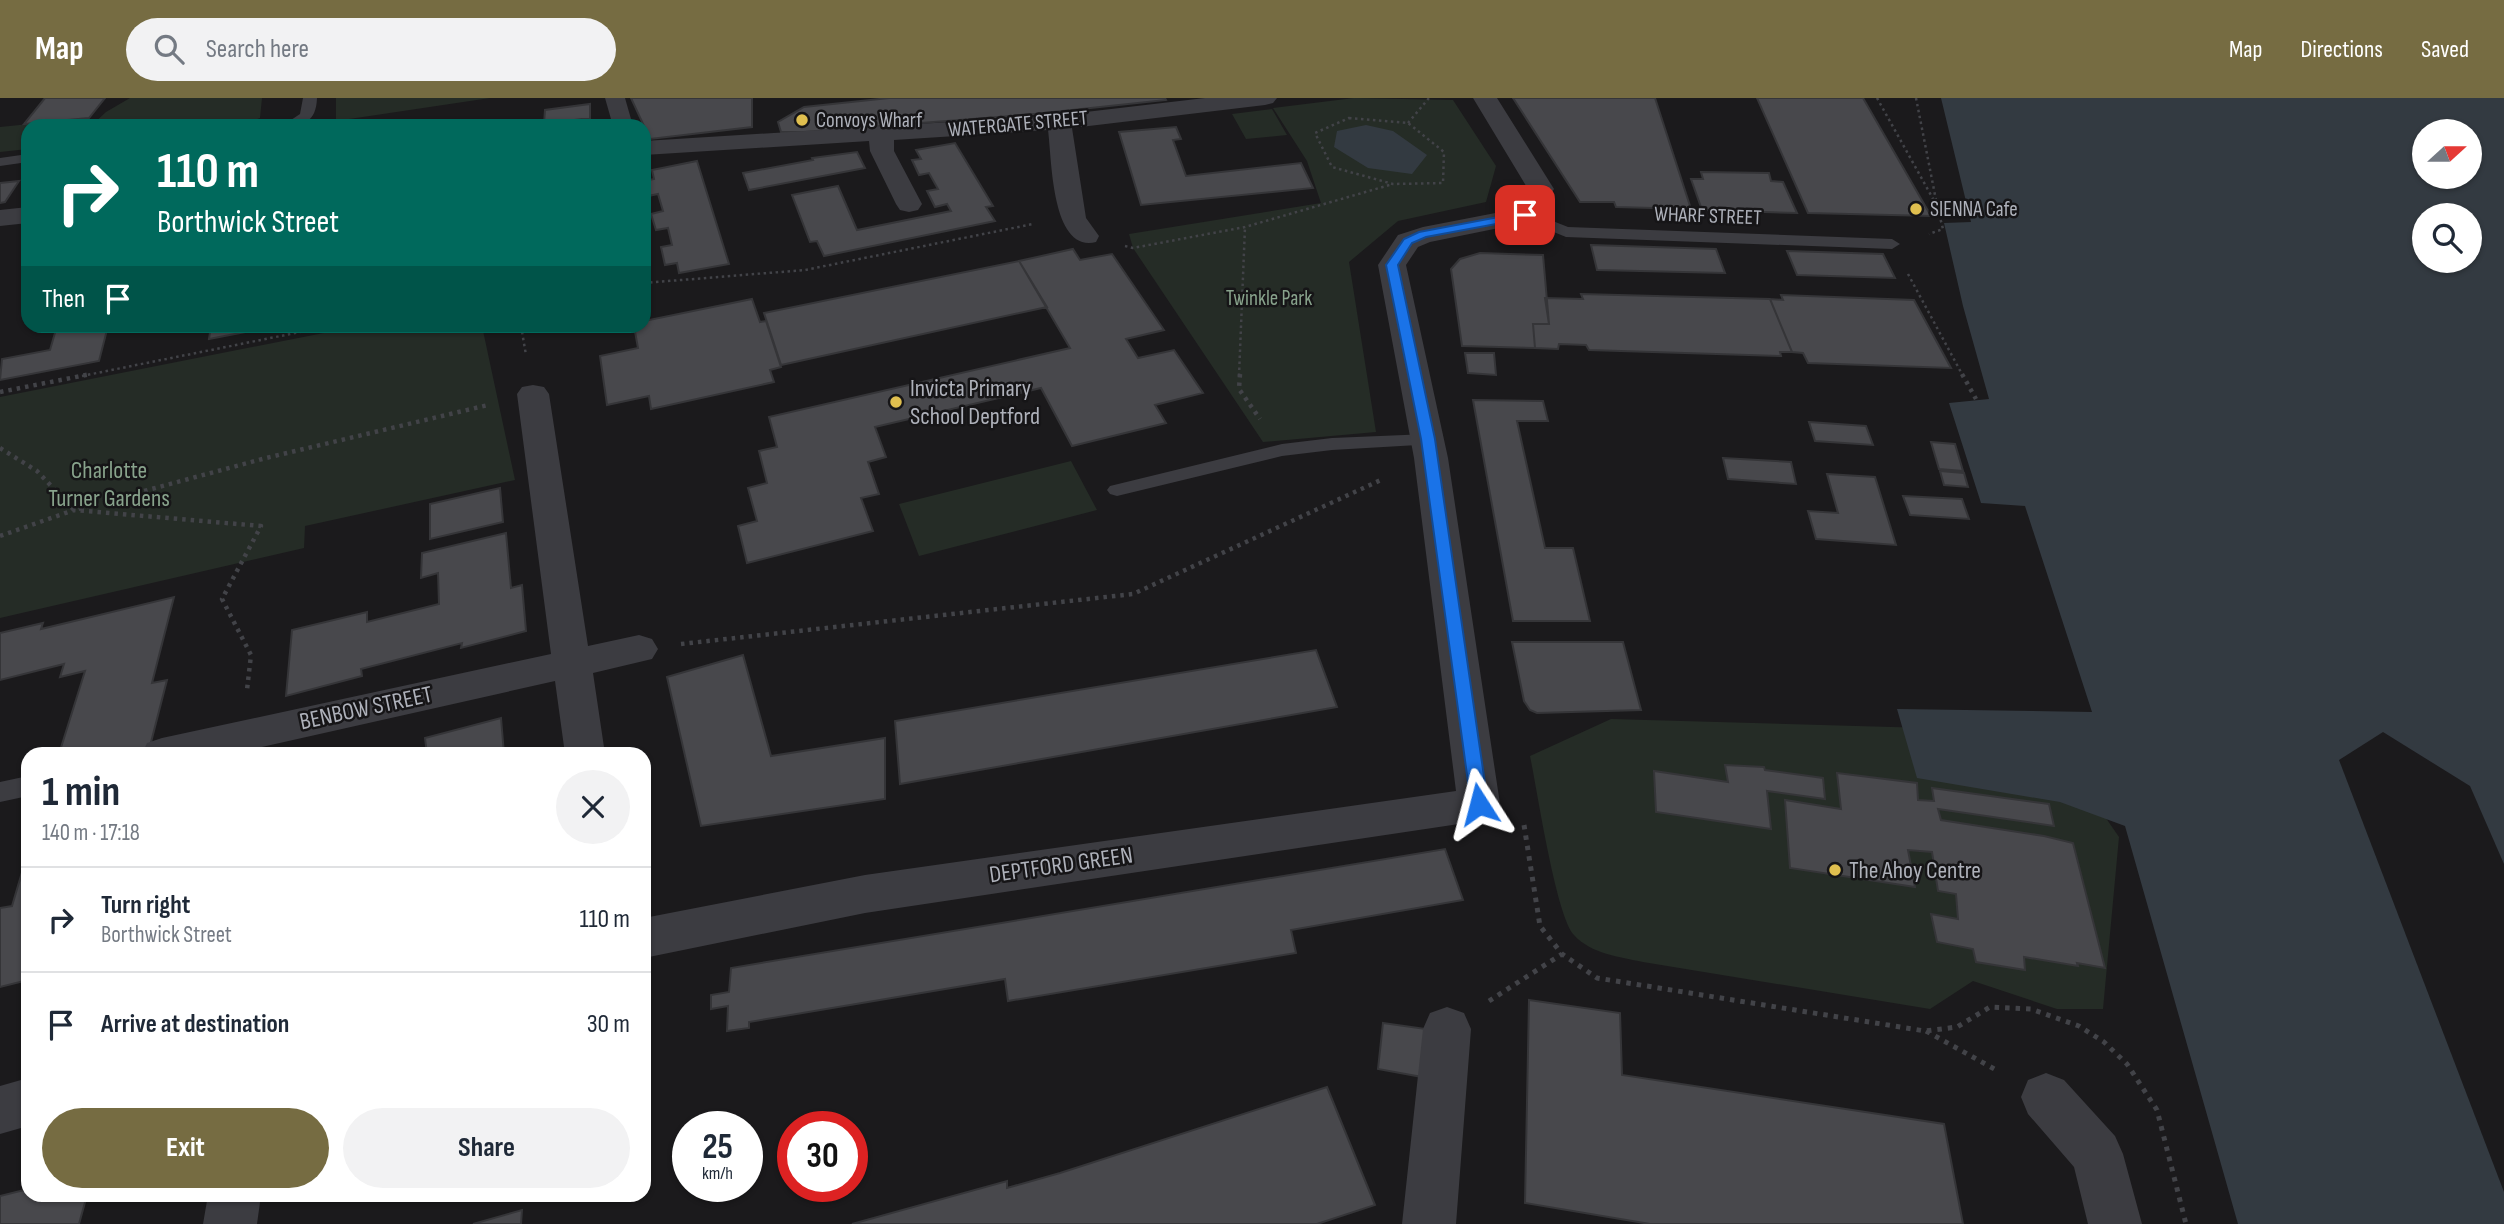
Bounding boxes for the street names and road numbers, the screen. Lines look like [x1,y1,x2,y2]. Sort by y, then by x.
street label: WATERGATE STREET [947,105,1089,143]
street label: WHARF STREET [1654,202,1763,230]
street label: BENBOW STREET [297,680,435,736]
street label: DEPTFORD GREEN [987,841,1135,889]

